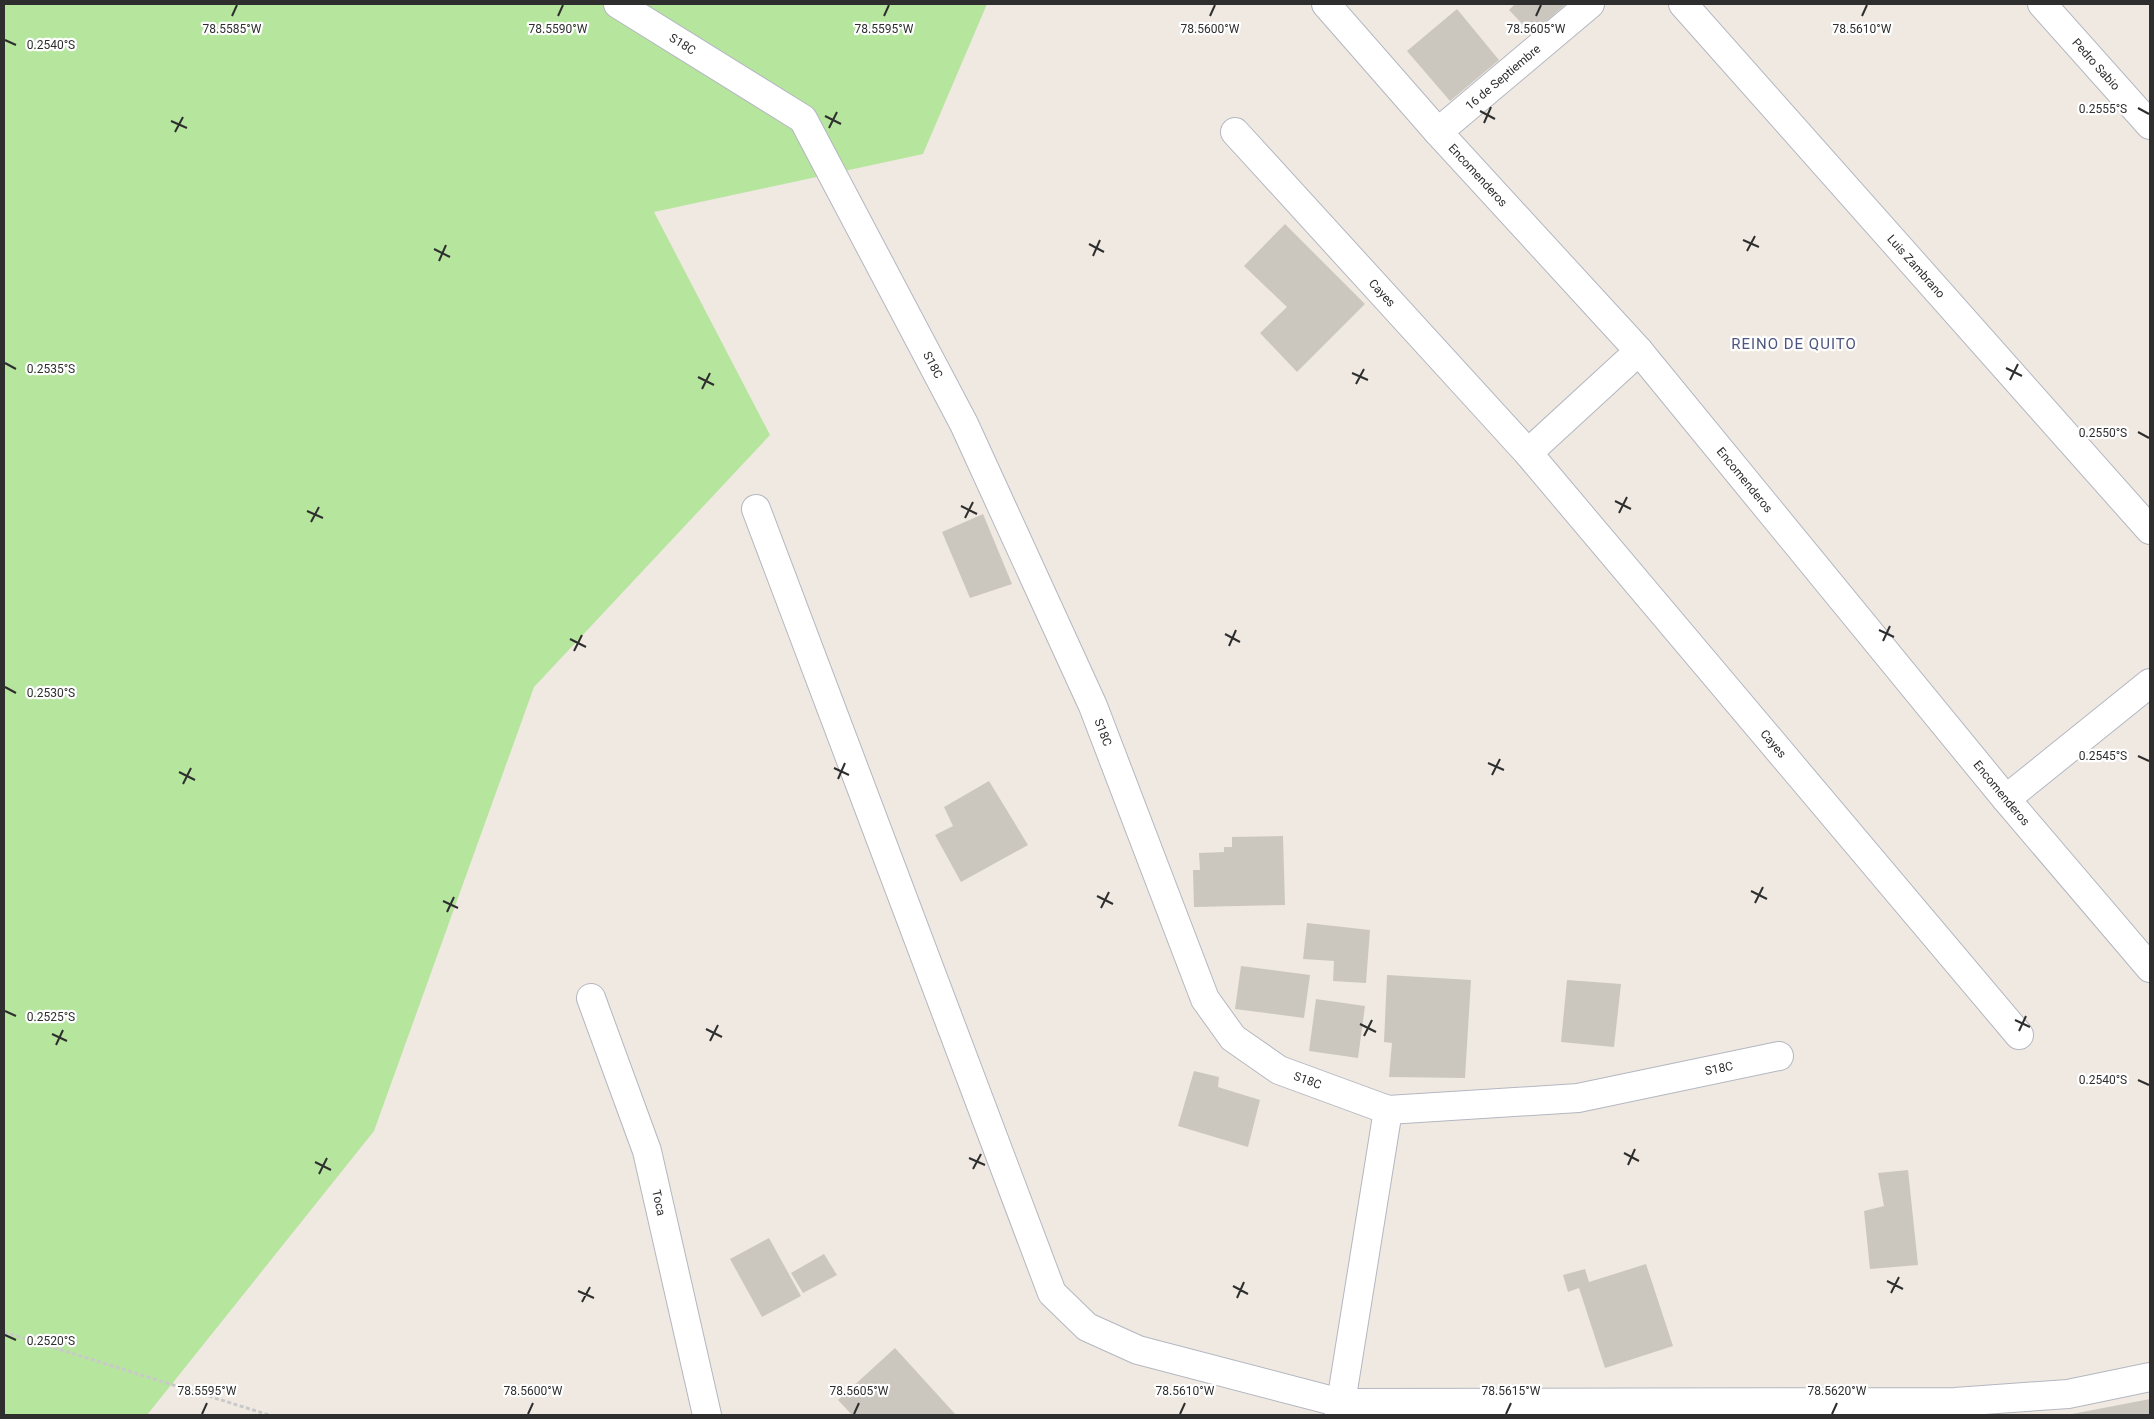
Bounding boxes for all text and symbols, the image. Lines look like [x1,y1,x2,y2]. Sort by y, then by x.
text: 78.5585°W [203,22,262,36]
text: 78.5590°W [529,22,588,36]
text: 78.5595°W [855,22,914,36]
text: 78.5600°W [1181,22,1240,36]
text: 78.5605°W [1507,22,1566,36]
text: 78.5610°W [1833,22,1892,36]
street label: S18C [667,31,698,58]
street label: Pedro Sabio [2069,36,2123,93]
text: 0.2540°S [27,38,75,52]
street label: 16 de Septiembre [1463,42,1543,113]
text: 0.2555°S [2079,102,2127,116]
street label: Encomenderos [1446,141,1510,210]
street label: Luis Zambrano [1884,232,1948,301]
street label: Cayes [1366,276,1398,310]
district label: REINO DE QUITO [1731,335,1857,353]
street label: S18C [920,349,946,381]
text: 0.2535°S [27,362,75,376]
text: 0.2550°S [2079,426,2127,440]
street label: Encomenderos [1714,444,1775,515]
text: 0.2530°S [27,686,75,700]
street label: S18C [1091,717,1115,748]
street label: Cayes [1757,727,1789,761]
text: 0.2545°S [2079,749,2127,763]
street label: Encomenderos [1970,758,2033,828]
text: 0.2525°S [27,1010,75,1024]
street label: S18C [1704,1059,1734,1078]
street label: S18C [1292,1069,1324,1092]
text: 0.2540°S [2079,1073,2127,1087]
street label: Toca [649,1188,668,1217]
text: 0.2520°S [27,1334,75,1348]
text: 78.5595°W [178,1384,237,1398]
text: 78.5600°W [504,1384,563,1398]
text: 78.5605°W [830,1384,889,1398]
text: 78.5610°W [1156,1384,1215,1398]
text: 78.5615°W [1482,1384,1541,1398]
text: 78.5620°W [1808,1384,1867,1398]

